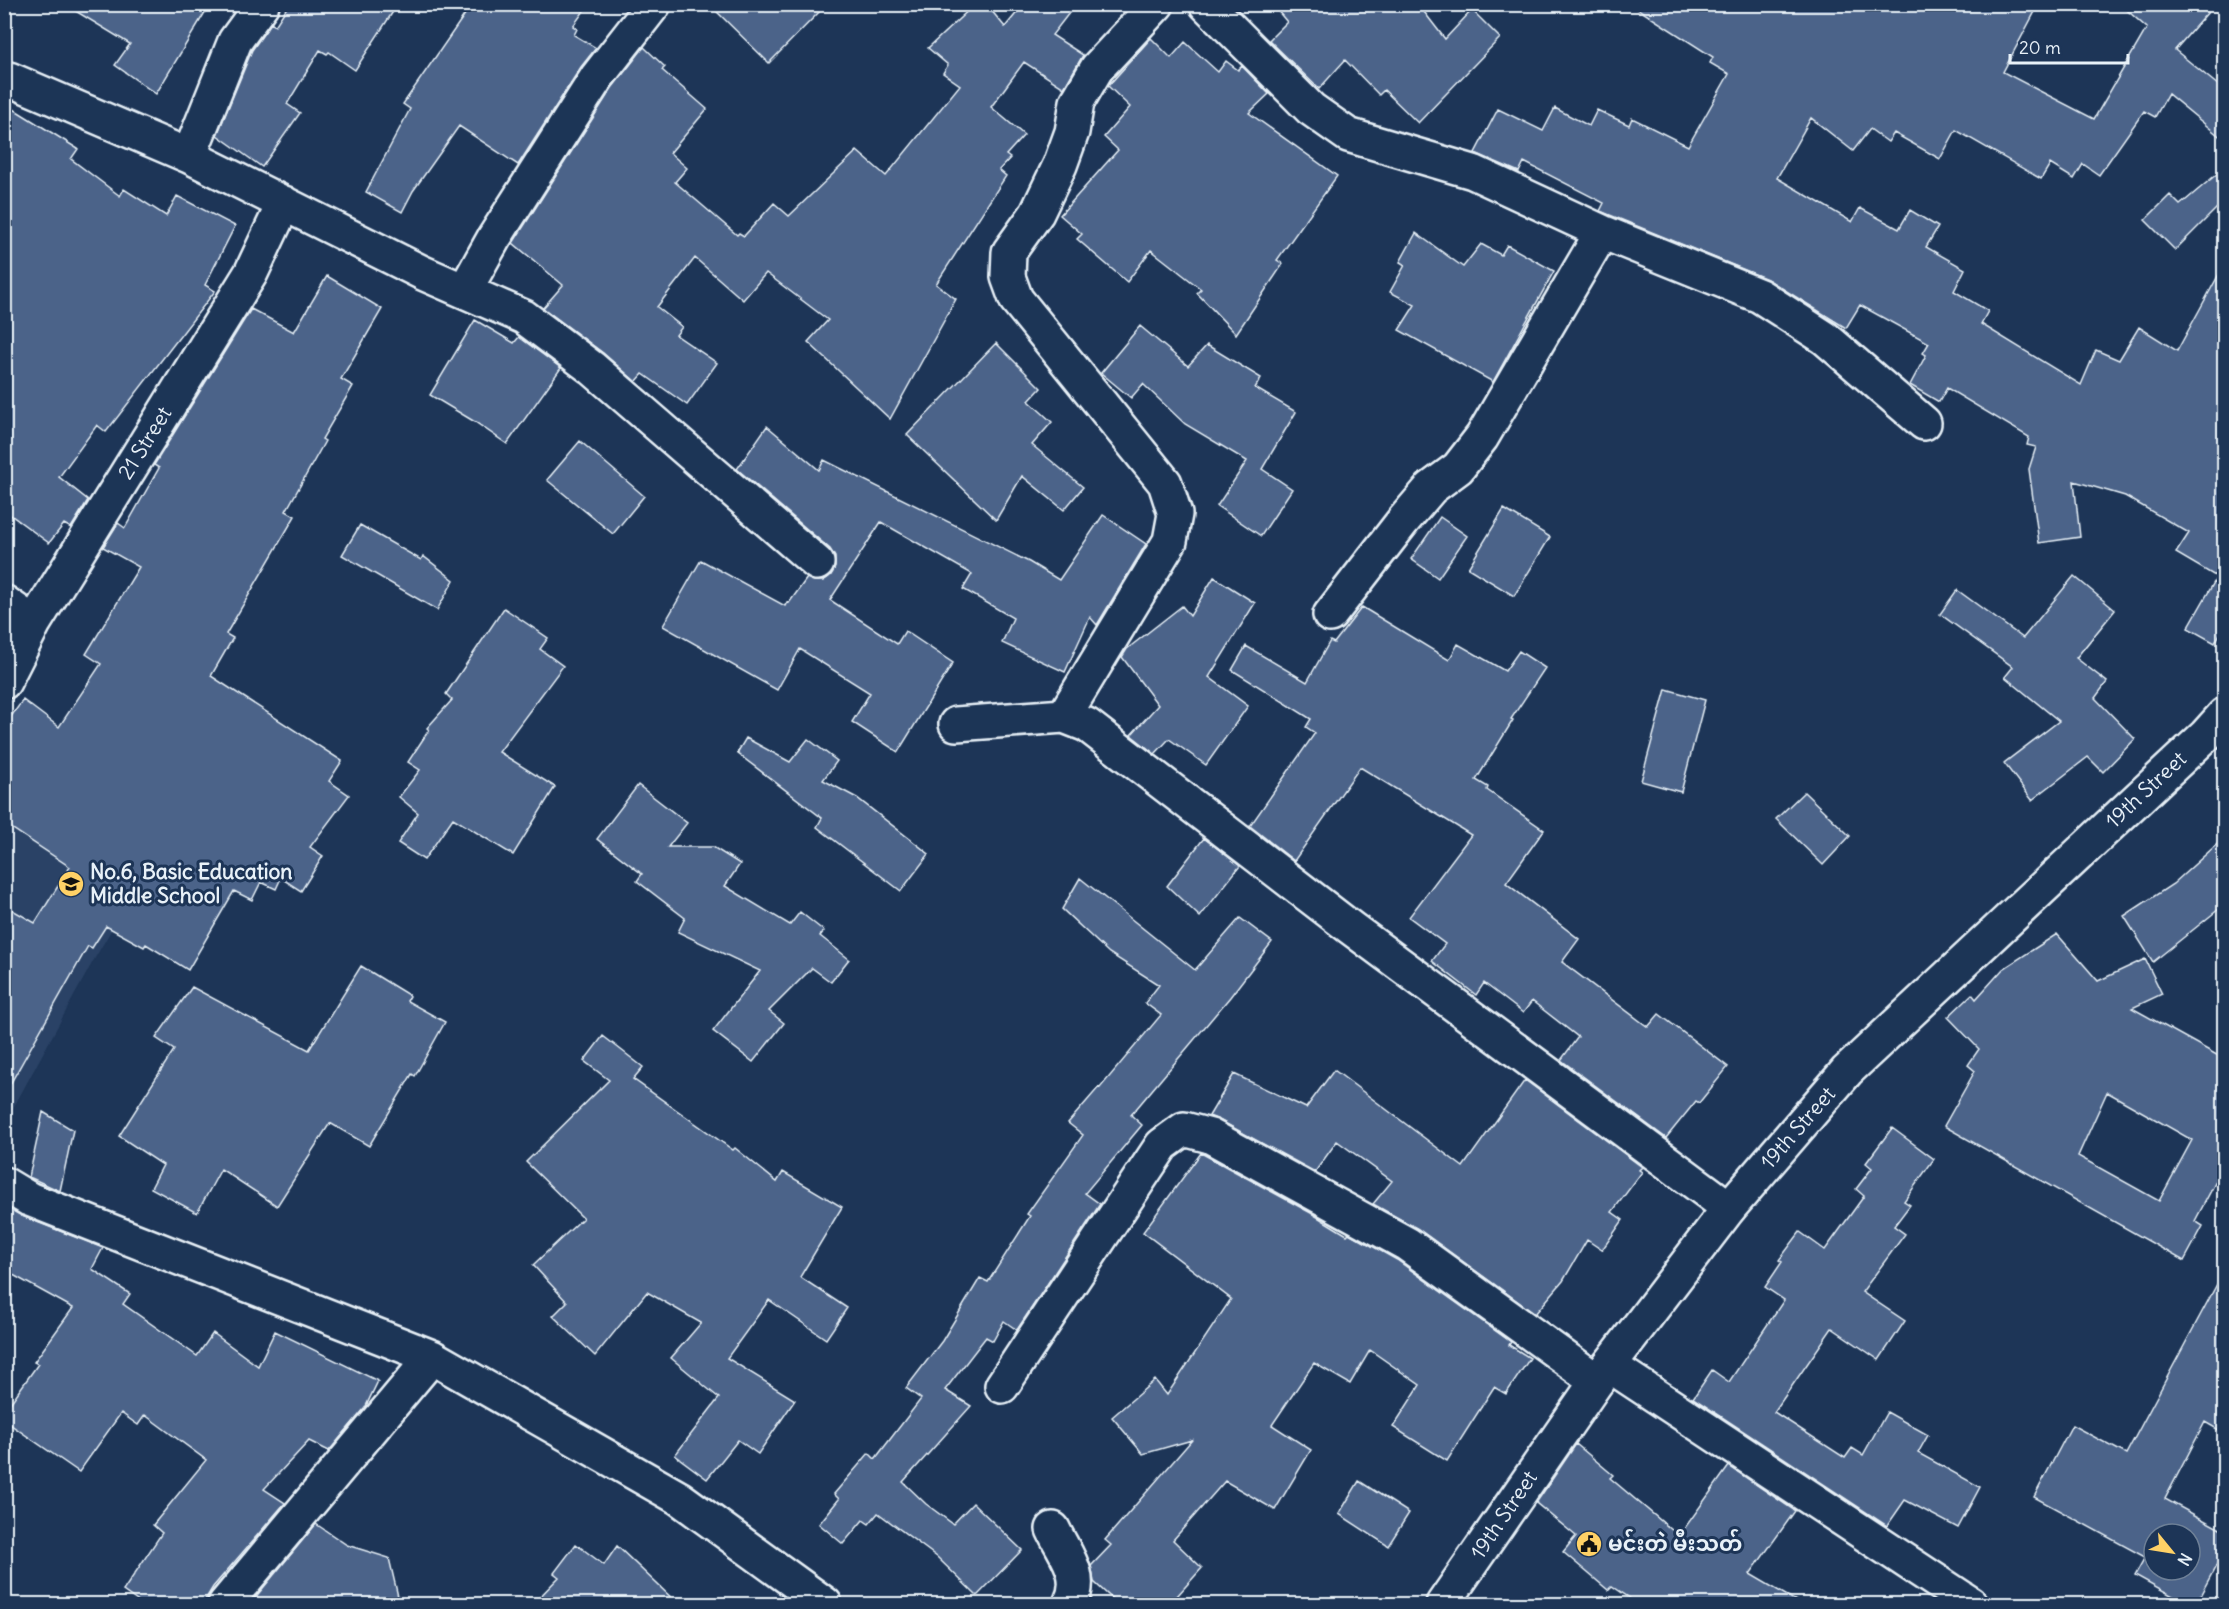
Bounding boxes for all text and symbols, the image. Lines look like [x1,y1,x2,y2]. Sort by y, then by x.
scale bar [2010,27,2128,65]
text: 20 m [2019,36,2061,59]
street label: 21 Street [112,401,177,484]
street label: 19th Street [2100,745,2192,834]
place label: No.6, Basic Education Middle School [90,858,292,909]
school or university icon: No.6, Basic Education Middle School [56,869,86,899]
street label: 19th Street [1754,1081,1841,1175]
street label: 19th Street [1464,1465,1543,1564]
north arrow [2142,1522,2202,1582]
place label: မင်းတဲ မီးသတ် [1608,1528,1742,1557]
public building icon: မင်းတဲ မီးသတ် [1574,1529,1604,1559]
text: N [2174,1550,2196,1569]

